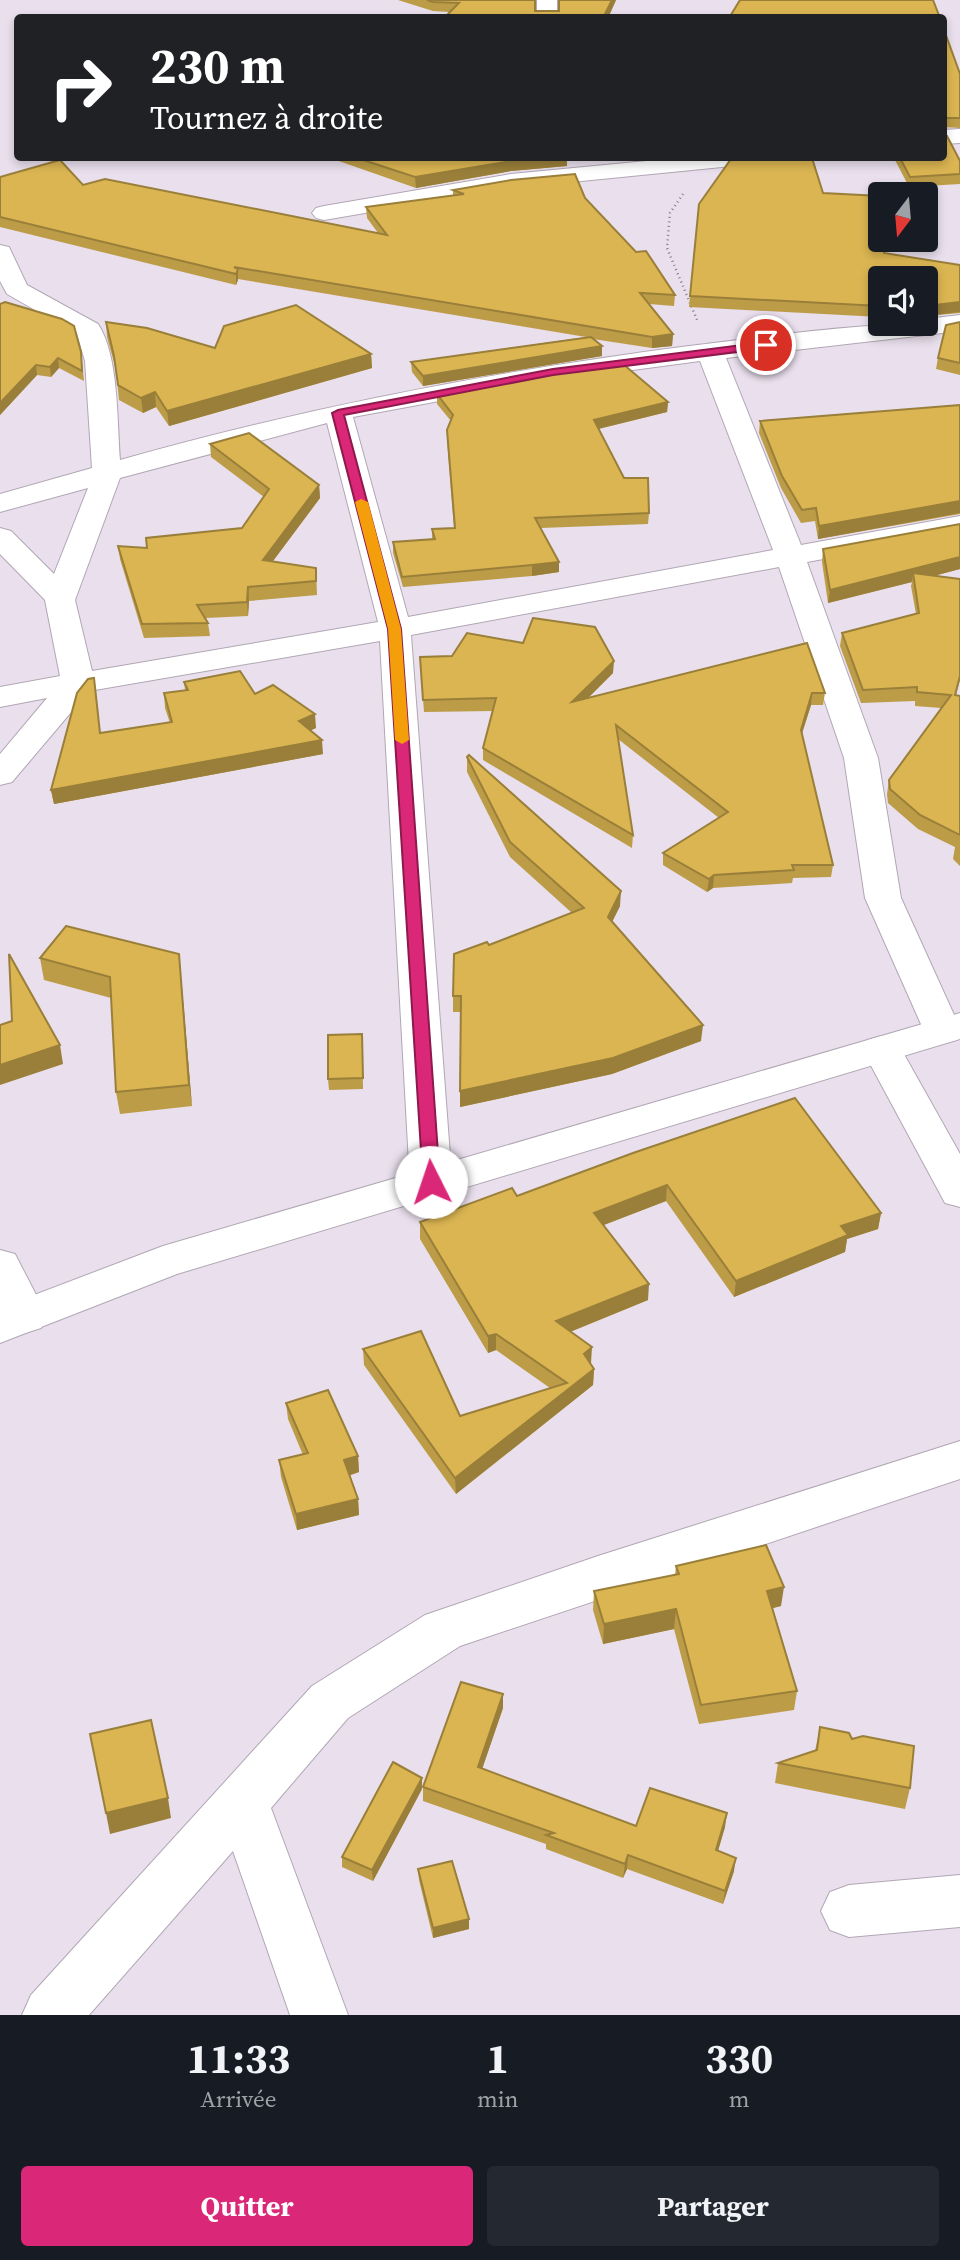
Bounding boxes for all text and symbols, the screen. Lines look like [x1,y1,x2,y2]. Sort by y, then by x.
text: 230 m [150,32,285,99]
icon: right [35,42,126,133]
text: Tournez à droite [150,96,383,140]
north arrow [868,182,938,252]
map controls [868,182,938,336]
button: sound [868,266,938,336]
pin [736,315,796,375]
icon: arrive [747,326,785,364]
position arrow [394,1145,468,1219]
text: 11:33 [187,2029,290,2087]
text: 1 [486,2029,509,2087]
text: 330 [705,2029,773,2087]
text: Arrivée [201,2083,276,2115]
text: min [477,2083,518,2115]
text: m [729,2083,750,2115]
button: Quitter [21,2166,473,2246]
button: Partager [487,2166,939,2246]

